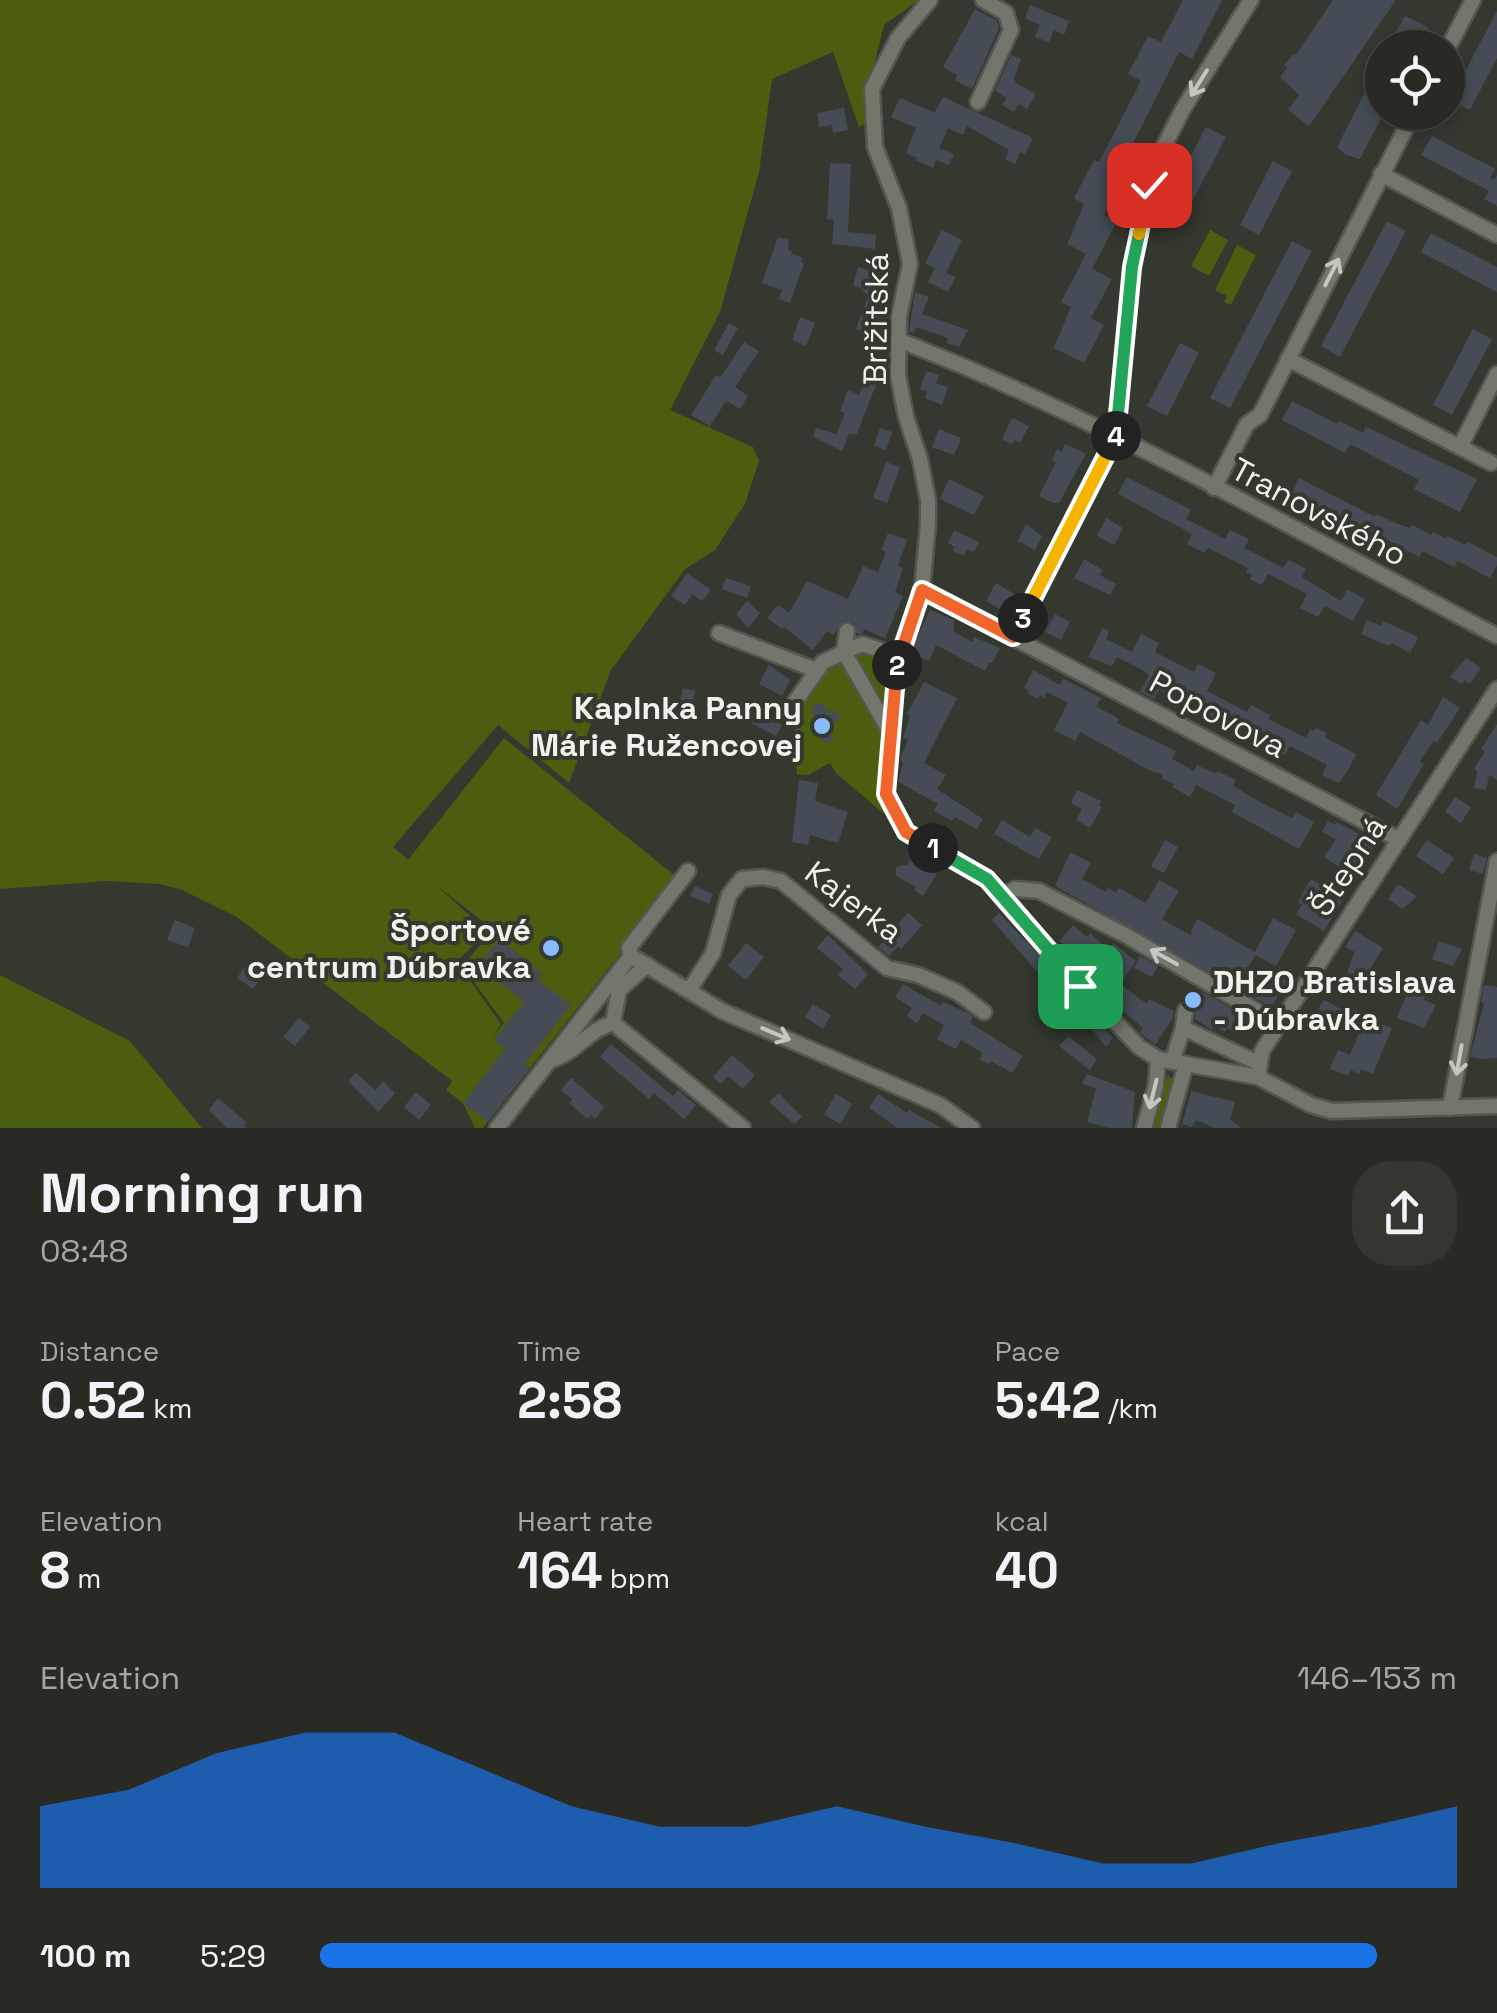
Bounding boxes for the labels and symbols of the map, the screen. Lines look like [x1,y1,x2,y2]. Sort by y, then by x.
one-way arrow [1189,68,1210,97]
pin [1107,143,1192,228]
street label: Brižitská [855,252,897,386]
one-way arrow [1323,258,1342,287]
pin: 4 [1091,411,1141,461]
street label: Tranovského [1224,449,1414,575]
pin: 3 [998,593,1048,643]
pin: 2 [872,640,922,690]
street label: Popovova [1143,661,1293,767]
place label: Kaplnka Panny Márie Ružencovej [531,688,802,765]
marker: Kaplnka Panny Márie Ružencovej [811,715,833,737]
street label: Štepná [1301,808,1395,924]
pin: 1 [908,823,958,873]
street label: Kajerka [797,852,911,952]
place label: Športové centrum Dúbravka [247,910,531,987]
marker: Športové centrum Dúbravka [540,937,562,959]
pin [1038,944,1123,1029]
one-way arrow [1150,947,1180,967]
place label: DHZO Bratislava - Dúbravka [1213,962,1456,1039]
marker: DHZO Bratislava - Dúbravka [1182,989,1204,1011]
one-way arrow [760,1026,791,1044]
one-way arrow [1449,1043,1468,1075]
one-way arrow [1143,1077,1161,1109]

